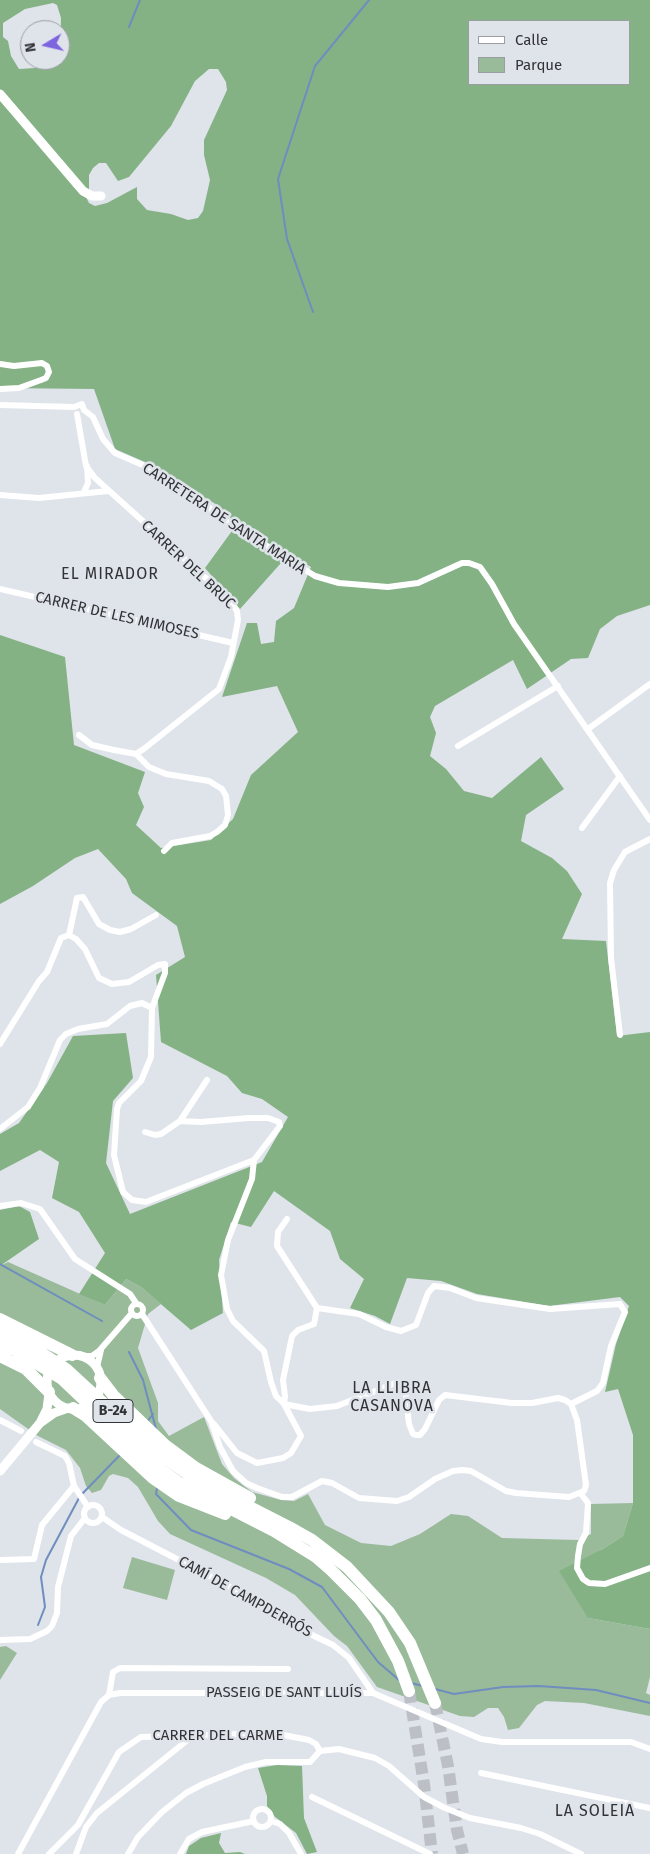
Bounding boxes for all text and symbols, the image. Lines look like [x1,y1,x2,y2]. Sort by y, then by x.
north arrow [20,20,70,70]
legend [468,20,630,85]
text: Calle [515,31,548,49]
text: N [22,41,40,53]
text: Parque [515,56,562,74]
street label: CARRETERA DE SANTA MARIA [139,459,309,579]
street label: CARRER DEL BRUC [137,517,239,613]
district label: EL MIRADOR [60,565,160,585]
street label: CARRER DE LES MIMOSES [33,588,201,644]
district label: LA LLIBRA CASANOVA [349,1379,435,1417]
road number: B-24 [93,1400,133,1422]
street label: CAMÍ DE CAMPDERRÓS [175,1553,315,1641]
street label: PASSEIG DE SANT LLUÍS [206,1684,362,1702]
street label: CARRER DEL CARME [152,1727,284,1745]
district label: LA SOLEIA [554,1802,636,1822]

